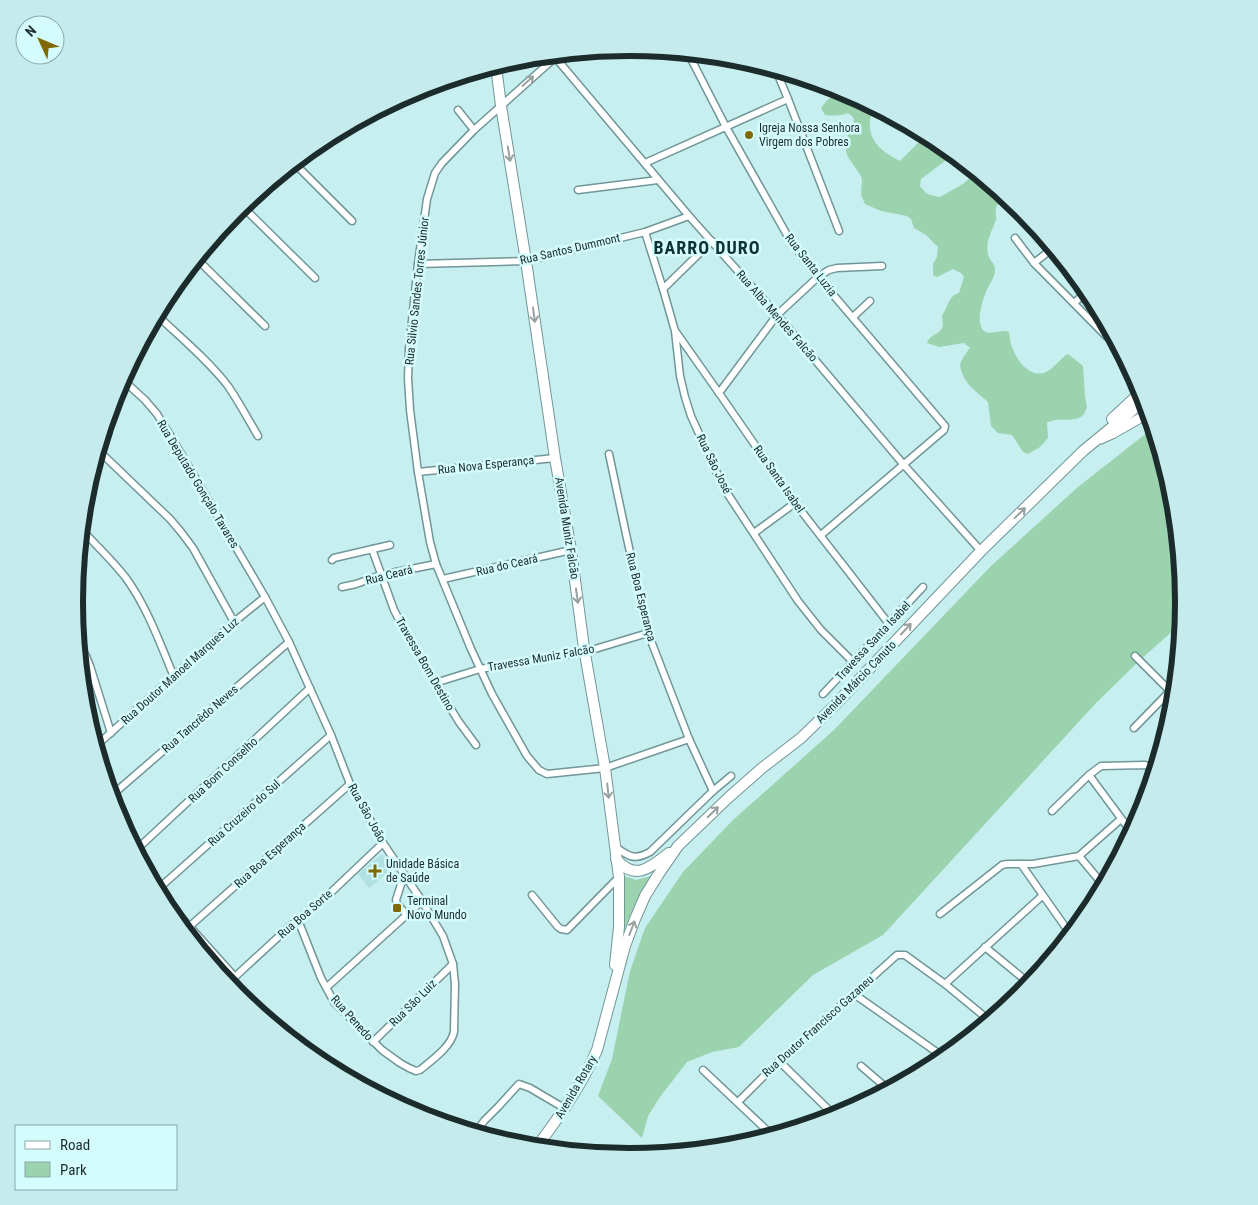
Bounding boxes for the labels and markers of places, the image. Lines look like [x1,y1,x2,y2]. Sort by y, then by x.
place label: Igreja Nossa Senhora Virgem dos Pobres [759,121,860,149]
marker: Igreja Nossa Senhora Virgem dos Pobres [743,129,755,141]
place label: Unidade Básica de Saúde [386,857,459,885]
marker: Unidade Básica de Saúde [368,864,382,878]
place label: Terminal Novo Mundo [407,894,467,922]
marker: Terminal Novo Mundo [391,902,403,914]

